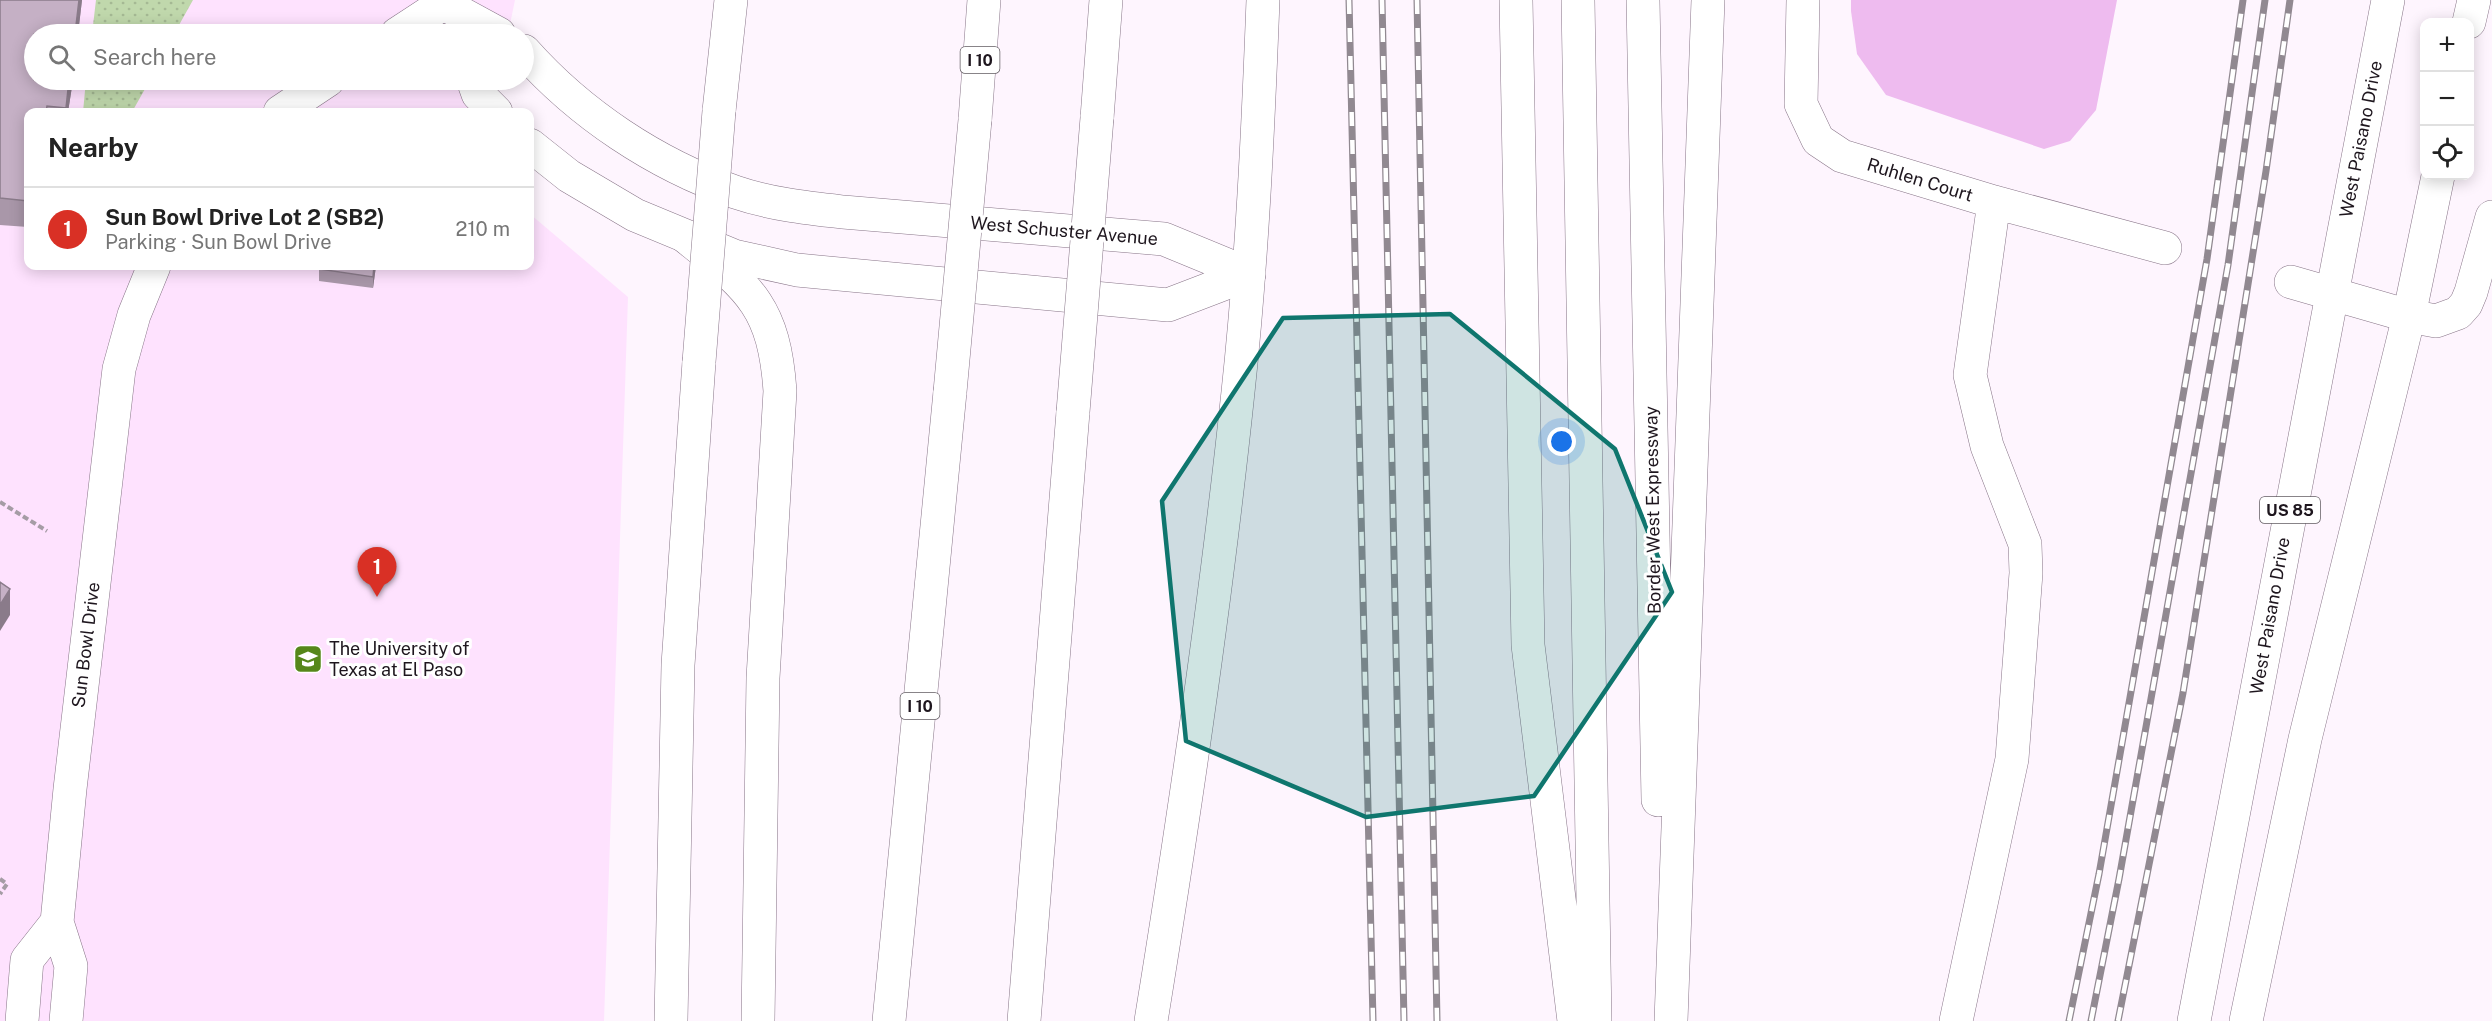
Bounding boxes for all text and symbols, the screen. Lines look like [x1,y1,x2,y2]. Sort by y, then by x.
map controls [2420,18,2474,180]
button: + [2420,18,2474,72]
search box [24,24,534,90]
icon: search [45,41,78,74]
text: Search here [93,44,217,70]
road number: I 10 [960,47,1000,73]
street label: West Paisano Drive [2335,59,2386,219]
button: − [2420,72,2474,126]
button: locate [2420,126,2474,180]
text: Nearby [48,132,138,163]
street label: Ruhlen Court [1865,153,1976,206]
text: Sun Bowl Drive Lot 2 (SB2) [105,204,385,230]
street label: West Schuster Avenue [969,212,1159,249]
text: 1 [63,217,72,241]
text: 210 m [456,217,510,241]
text: Parking · Sun Bowl Drive [105,230,331,254]
street label: Border West Expressway [1640,405,1665,614]
your location [1547,427,1576,456]
road number: US 85 [2260,497,2320,523]
street label: West Paisano Drive [2245,536,2294,696]
pin: 1 [358,548,397,597]
street label: Sun Bowl Drive [67,581,104,709]
place label: The University of Texas at El Paso [329,638,469,680]
school or university icon: The University of Texas at El Paso [292,643,324,675]
road number: I 10 [900,693,940,719]

